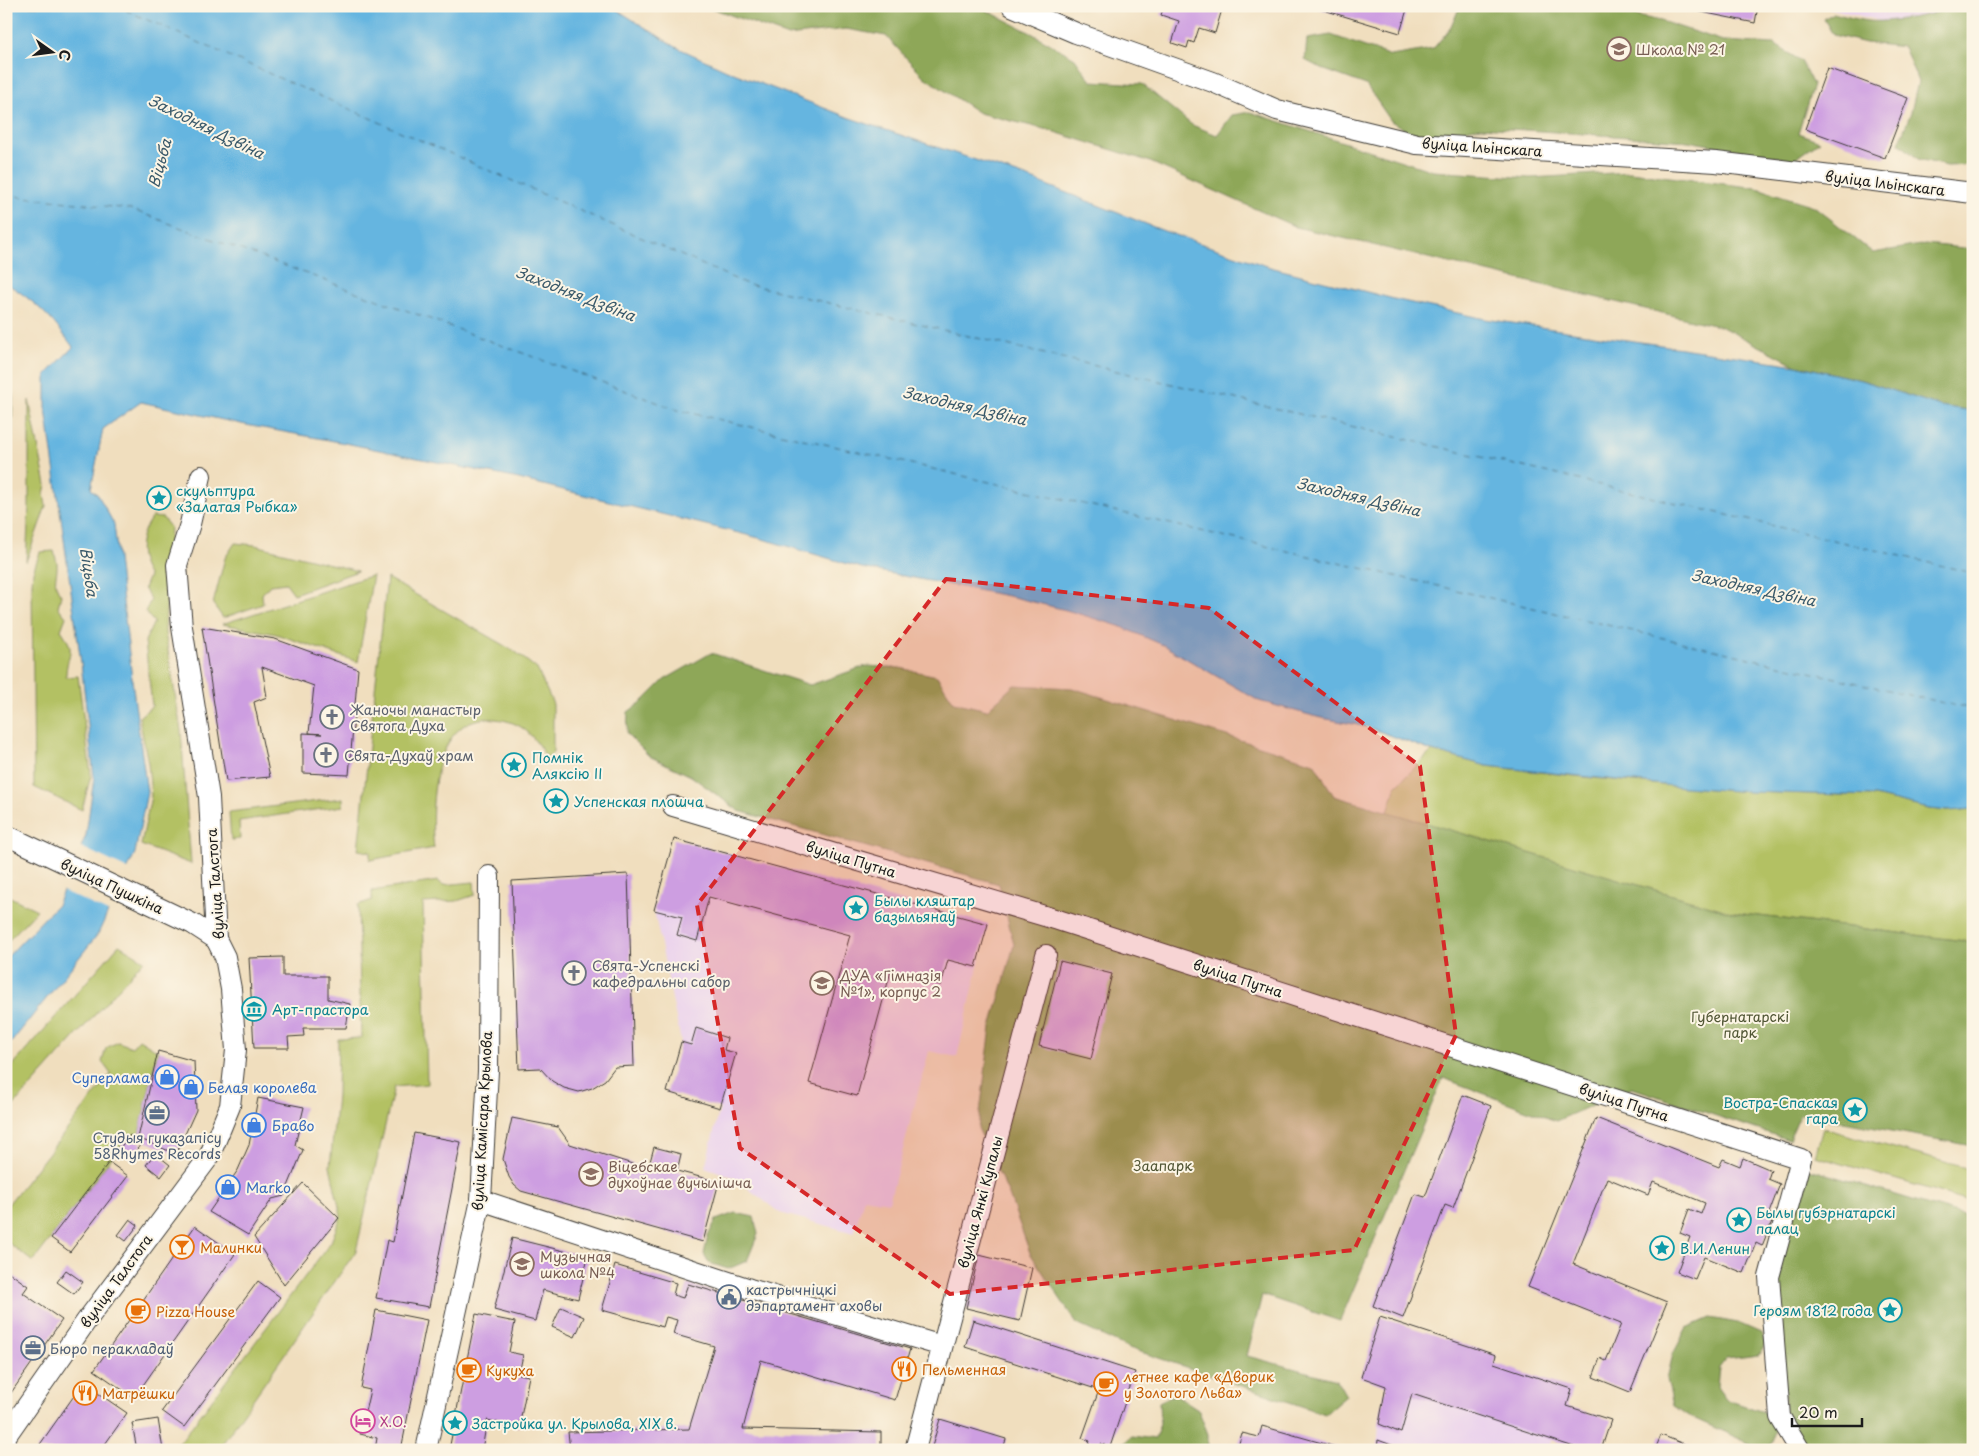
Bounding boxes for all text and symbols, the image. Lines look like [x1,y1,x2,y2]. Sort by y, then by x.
north arrow [28,28,78,78]
school or university icon: Школа № 21 [1606,36,1632,62]
place label: Школа № 21 [1636,39,1725,60]
text: С [54,48,77,63]
water label: Заходняя Дзвіна [145,88,269,164]
street label: вуліца Ільінскага [1421,132,1543,162]
water label: Віцьба [141,135,177,190]
street label: вуліца Ільінскага [1824,165,1946,201]
water label: Заходняя Дзвіна [513,260,639,327]
water label: Заходняя Дзвіна [901,380,1030,431]
water label: Заходняя Дзвіна [1295,471,1424,522]
place label: скульптура «Залатая Рыбка» [176,480,298,517]
place icon: скульптура «Залатая Рыбка» [146,485,172,511]
water label: Віцьба [75,546,105,599]
water label: Заходняя Дзвіна [1690,563,1819,611]
place label: Жаночы манастыр Святога Духа [350,699,481,736]
church icon: Жаночы манастыр Святога Духа [319,704,345,730]
church icon: Свята-Духаў храм [313,742,339,768]
place label: Свята-Духаў храм [344,745,474,766]
place label: Помнік Аляксію II [532,747,603,784]
place icon: Помнік Аляксію II [501,752,527,778]
place icon: Успенская плошча [543,788,569,814]
place label: Успенская плошча [574,791,704,812]
street label: вуліца Талстога [201,828,229,940]
street label: вуліца Путна [803,835,899,883]
street label: вуліца Пушкіна [57,853,167,919]
place label: Былы кляштар базыльянаў [874,890,975,927]
place icon: Былы кляштар базыльянаў [843,895,869,921]
street label: вуліца Путна [1190,954,1286,1002]
place label: Свята-Успенскі кафедральны сабор [592,955,731,992]
church icon: Свята-Успенскі кафедральны сабор [561,960,587,986]
place label: ДУА «Гімназія №1», корпус 2 [839,965,941,1002]
school or university icon: ДУА «Гімназія №1», корпус 2 [809,970,835,996]
museum icon: Арт-прастора [241,996,267,1022]
place label: Арт-прастора [272,999,369,1020]
park label: Губернатарскі парк [1691,1006,1789,1043]
street label: вуліца Камісара Крылова [467,1030,497,1211]
shop icon: Суперлама [154,1064,180,1090]
place label: Суперлама [71,1067,150,1088]
shop icon: Белая королева [178,1074,204,1100]
place label: Белая королева [208,1077,317,1098]
street label: вуліца Путна [1576,1078,1672,1126]
place label: Востра-Спаская гара [1723,1092,1838,1129]
place icon: Востра-Спаская гара [1842,1097,1868,1123]
office icon: Студыя гуказапісу 58Rhymes Records [144,1100,170,1126]
shop icon: Браво [241,1112,267,1138]
place label: Браво [272,1115,315,1136]
place label: Студыя гуказапісу 58Rhymes Records [92,1127,222,1164]
street label: вуліца Янкі Купалы [952,1133,1008,1271]
park label: Заапарк [1134,1155,1193,1176]
place label: Віцебскае духоўнае вучылішча [608,1156,752,1193]
school or university icon: Віцебскае духоўнае вучылішча [578,1161,604,1187]
shop icon: Marko [215,1174,241,1200]
place label: Marko [246,1177,291,1198]
place label: Былы губэрнатарскі палац [1756,1202,1896,1239]
place icon: Былы губэрнатарскі палац [1726,1207,1752,1233]
street label: вуліца Талстога [75,1230,157,1332]
bar icon: Малинки [169,1234,195,1260]
place icon: В.И.Ленин [1649,1235,1675,1261]
place label: Малинки [200,1237,262,1258]
place label: В.И.Ленин [1680,1238,1750,1259]
place label: Музычная школа №4 [540,1246,615,1283]
school or university icon: Музычная школа №4 [509,1251,535,1277]
place label: кастрычніцкі дэпартамент аховы [746,1279,882,1316]
public building icon: кастрычніцкі дэпартамент аховы [716,1284,742,1310]
place icon: Героям 1812 года [1877,1297,1903,1323]
cafe icon: Pizza House [125,1298,151,1324]
place label: Героям 1812 года [1753,1300,1872,1321]
place label: Pizza House [156,1301,235,1322]
office icon: Бюро перакладаў [20,1335,46,1361]
place label: Бюро перакладаў [50,1338,174,1359]
restaurant icon: Пельменная [891,1356,917,1382]
cafe icon: Кукуха [456,1357,482,1383]
place label: Пельменная [922,1359,1006,1380]
place label: Кукуха [486,1360,535,1381]
place label: летнее кафе «Дворик у Золотого Льва» [1123,1366,1275,1403]
cafe icon: летнее кафе «Дворик у Золотого Льва» [1093,1371,1119,1397]
restaurant icon: Матрёшки [72,1380,98,1406]
place label: Матрёшки [102,1383,175,1404]
scale bar [1792,1396,1862,1428]
text: 20 m [1799,1400,1838,1423]
hotel icon: X.O. [350,1408,376,1434]
place icon: Застройка ул. Крылова, XIX в. [442,1410,468,1436]
place label: X.O. [380,1411,407,1432]
place label: Застройка ул. Крылова, XIX в. [471,1413,677,1434]

